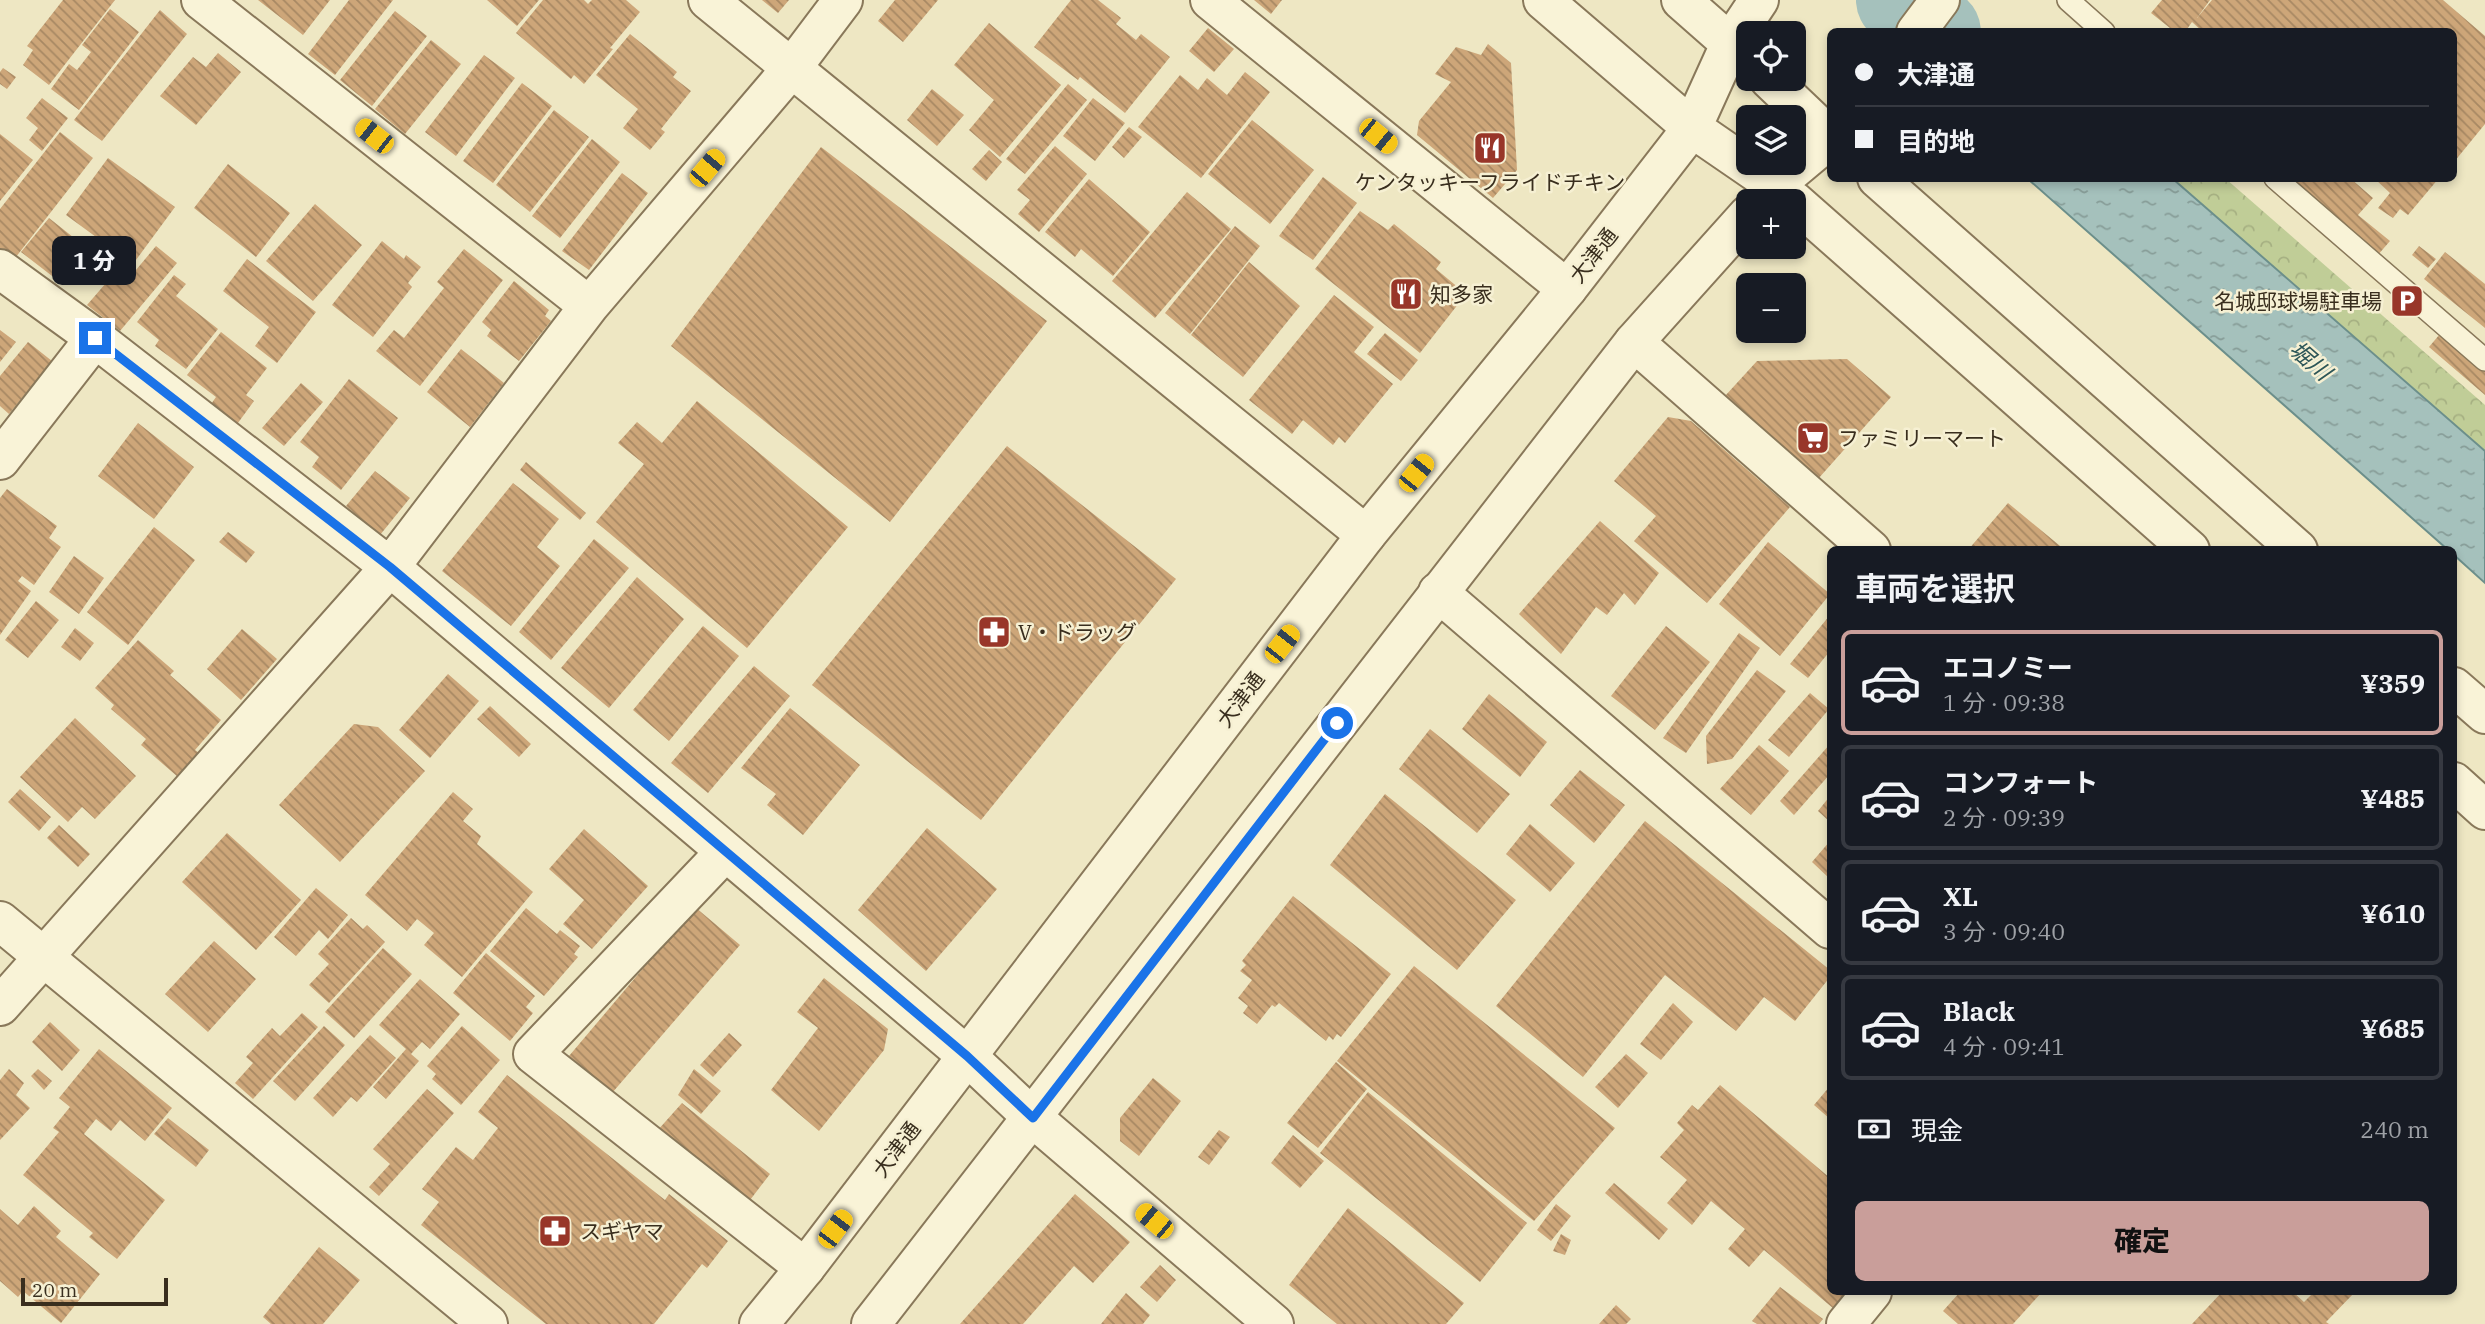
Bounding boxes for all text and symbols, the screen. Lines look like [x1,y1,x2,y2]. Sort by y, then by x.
map controls [1736,21,1806,343]
button: locate [1736,21,1806,91]
text: 大津通 [1897,57,1975,91]
button: layers [1736,105,1806,175]
car [351,115,398,157]
car [1356,115,1401,157]
text: 目的地 [1897,124,1975,158]
restaurant icon: ケンタッキーフライドチキン [1471,129,1509,167]
car [686,145,729,191]
place label: ケンタッキーフライドチキン [1355,168,1625,196]
button: + [1736,189,1806,259]
street label: 大津通 [1563,222,1623,288]
callout: 1 分 [53,236,137,286]
text: 1 分 [73,245,115,275]
button: − [1736,273,1806,343]
restaurant icon: 知多家 [1387,275,1425,313]
place label: 知多家 [1430,280,1493,308]
parking icon: 名城邸球場駐車場 [2388,282,2426,320]
place label: 名城邸球場駐車場 [2214,287,2382,315]
route end [79,322,111,354]
water label: 堀川 [2284,334,2340,388]
supermarket icon: ファミリーマート [1794,419,1832,457]
place label: ファミリーマート [1838,424,2006,452]
car [1395,450,1438,496]
text: 車両を選択 [1855,567,2015,609]
pharmacy icon: V・ドラッグ [975,613,1013,651]
place label: V・ドラッグ [1018,618,1137,646]
car [1261,621,1304,667]
text: エコノミー [1943,650,2073,684]
icon: car [1859,651,1922,714]
street label: 大津通 [1210,665,1270,733]
text: ¥359 [2360,666,2425,700]
text: 1 分 · 09:38 [1943,687,2065,717]
route start [1321,707,1353,739]
text: コンフォート [1943,765,2098,799]
icon: car [1859,766,1922,829]
text: ¥485 [2360,781,2425,815]
text: 2 分 · 09:39 [1943,802,2065,832]
text: XL [1943,879,1978,913]
icon: car [1859,881,1922,944]
text: ¥610 [2360,896,2425,930]
text: 3 分 · 09:40 [1943,916,2065,946]
text: Black [1943,994,2015,1028]
icon: car [1859,996,1922,1059]
text: ¥685 [2360,1011,2425,1045]
text: 4 分 · 09:41 [1943,1031,2065,1061]
icon: cash [1855,1110,1893,1148]
text: 現金 [1911,1113,1963,1147]
text: 240 m [2360,1114,2429,1144]
street label: 大津通 [866,1115,926,1183]
car [1132,1199,1177,1243]
button: 確定 [1855,1201,2429,1281]
car [814,1206,857,1252]
pharmacy icon: スギヤマ [536,1212,574,1250]
place label: スギヤマ [580,1217,664,1245]
scale bar [21,1275,168,1307]
text: 20 m [32,1278,77,1302]

